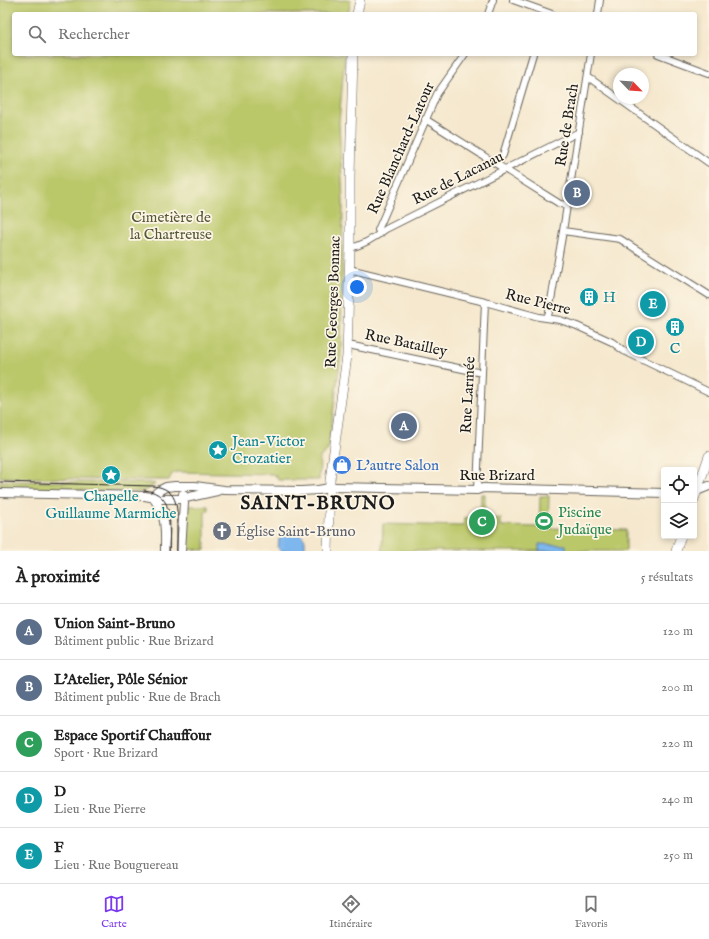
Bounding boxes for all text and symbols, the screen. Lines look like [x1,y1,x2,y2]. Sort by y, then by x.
search box [12,12,697,56]
icon: search [26,23,48,45]
text: Rechercher [58,25,130,44]
north arrow [613,68,649,104]
street label: Rue Blanchard-Latour [363,79,439,217]
street label: Rue de Brach [551,82,583,168]
street label: Rue de Lacanau [409,147,507,209]
pin: B [564,178,590,208]
park label: Cimetière de la Chartreuse [130,208,212,244]
street label: Rue Georges Bonnac [321,236,345,368]
your location [347,277,367,297]
street label: Rue Pierre [503,285,573,319]
building icon: H [578,286,600,308]
place label: H [603,288,616,307]
pin: E [640,289,666,319]
building icon: C [664,316,686,338]
street label: Rue Batailley [363,325,450,361]
pin: D [628,327,654,357]
place label: C [670,339,681,358]
street label: Rue Larmée [456,356,480,434]
pin: A [391,411,417,441]
place label: Jean-Victor Crozatier [230,432,305,468]
place icon: Jean-Victor Crozatier [207,439,229,461]
shop icon: L'autre Salon [331,454,353,476]
place label: L'autre Salon [356,456,439,475]
place icon: Chapelle Guillaume Marmiche [100,464,122,486]
street label: Rue Brizard [459,466,536,485]
map controls [661,467,697,539]
button: locate [661,467,697,503]
place label: Chapelle Guillaume Marmiche [46,487,177,523]
district label: SAINT-BRUNO [240,492,396,516]
place label: Piscine Judaïque [556,503,612,539]
button: layers [661,503,697,539]
pin: C [469,507,495,537]
sports icon: Piscine Judaïque [533,510,555,532]
church icon: Église Saint-Bruno [211,520,233,542]
place label: Église Saint-Bruno [236,522,356,541]
text: À proximité [16,567,100,588]
text: 5 résultats [641,569,693,586]
text: Union Saint-Bruno [54,614,175,633]
text: A [25,623,33,640]
text: 120 m [663,623,693,640]
text: Bâtiment public · Rue Brizard [54,633,214,650]
text: L'Atelier, Pôle Sénior [54,670,188,689]
text: B [25,679,33,696]
text: 200 m [661,679,693,696]
text: Bâtiment public · Rue de Brach [54,689,221,706]
text: Espace Sportif Chauffour [54,726,211,745]
text: C [24,735,34,752]
text: 220 m [662,735,693,752]
text: Sport · Rue Brizard [54,745,158,762]
text: D [54,782,66,801]
text: D [24,791,34,808]
text: 240 m [661,791,693,808]
text: Lieu · Rue Pierre [54,801,146,818]
text: F [54,838,64,857]
text: E [24,847,34,864]
text: 250 m [663,847,693,864]
text: Lieu · Rue Bouguereau [54,857,178,874]
tab: Carte [101,893,127,931]
tab: Itinéraire [329,893,372,931]
tab: Favoris [575,893,608,931]

